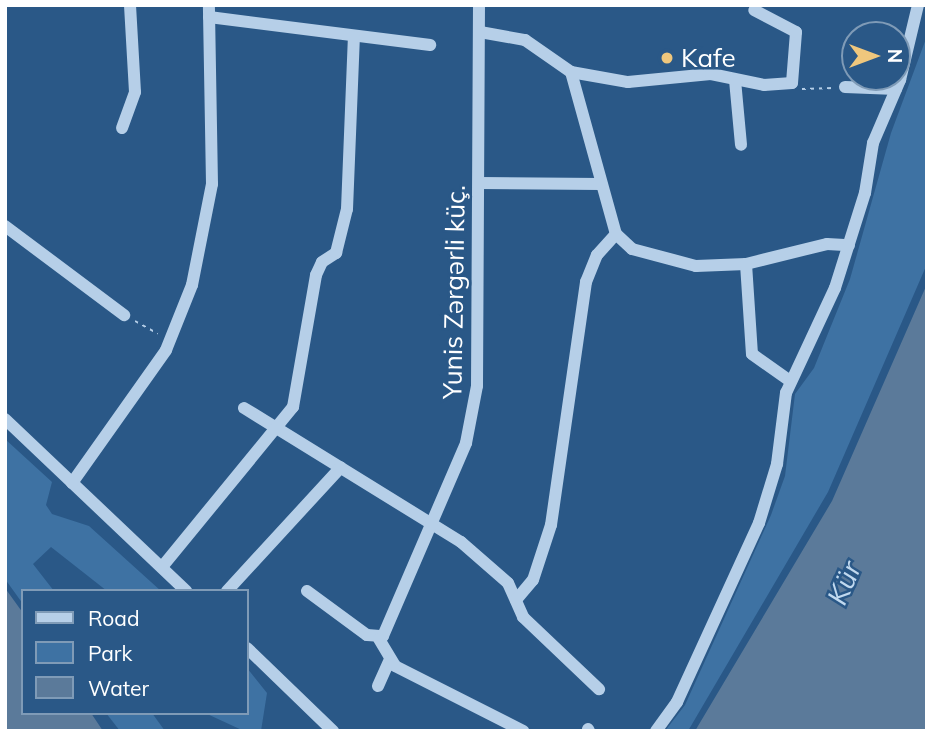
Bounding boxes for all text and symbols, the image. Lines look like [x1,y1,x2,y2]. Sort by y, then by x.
north arrow [841,21,911,91]
place label: Kafe [681,42,736,74]
text: N [883,49,907,63]
marker: Kafe [659,50,675,66]
street label: Yunis Zərgərli küç. [437,185,471,399]
water label: Kür [820,556,868,610]
legend [21,589,248,715]
text: Road [88,605,139,631]
text: Park [88,640,132,666]
text: Water [88,675,149,701]

